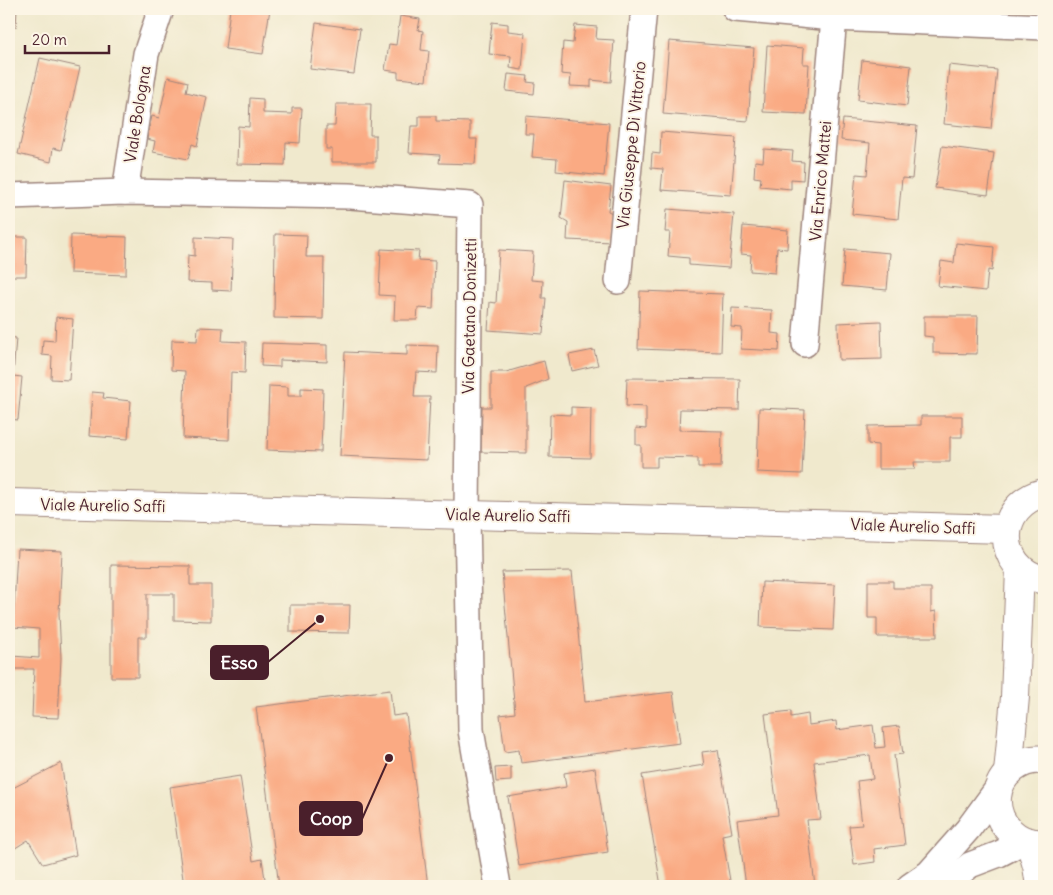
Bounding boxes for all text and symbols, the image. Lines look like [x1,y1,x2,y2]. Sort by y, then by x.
scale bar [25,22,109,54]
text: 20 m [32,30,67,49]
street label: Via Giuseppe Di Vittorio [612,60,650,230]
street label: Viale Bologna [119,64,155,164]
street label: Via Enrico Mattei [805,120,835,242]
street label: Via Gaetano Donizetti [458,238,480,394]
street label: Viale Aurelio Saffi [40,494,166,516]
street label: Viale Aurelio Saffi [445,504,571,526]
street label: Viale Aurelio Saffi [850,514,976,538]
callout: Esso [211,646,268,679]
text: Esso [220,651,258,674]
callout: Coop [300,802,362,835]
text: Coop [310,807,352,830]

